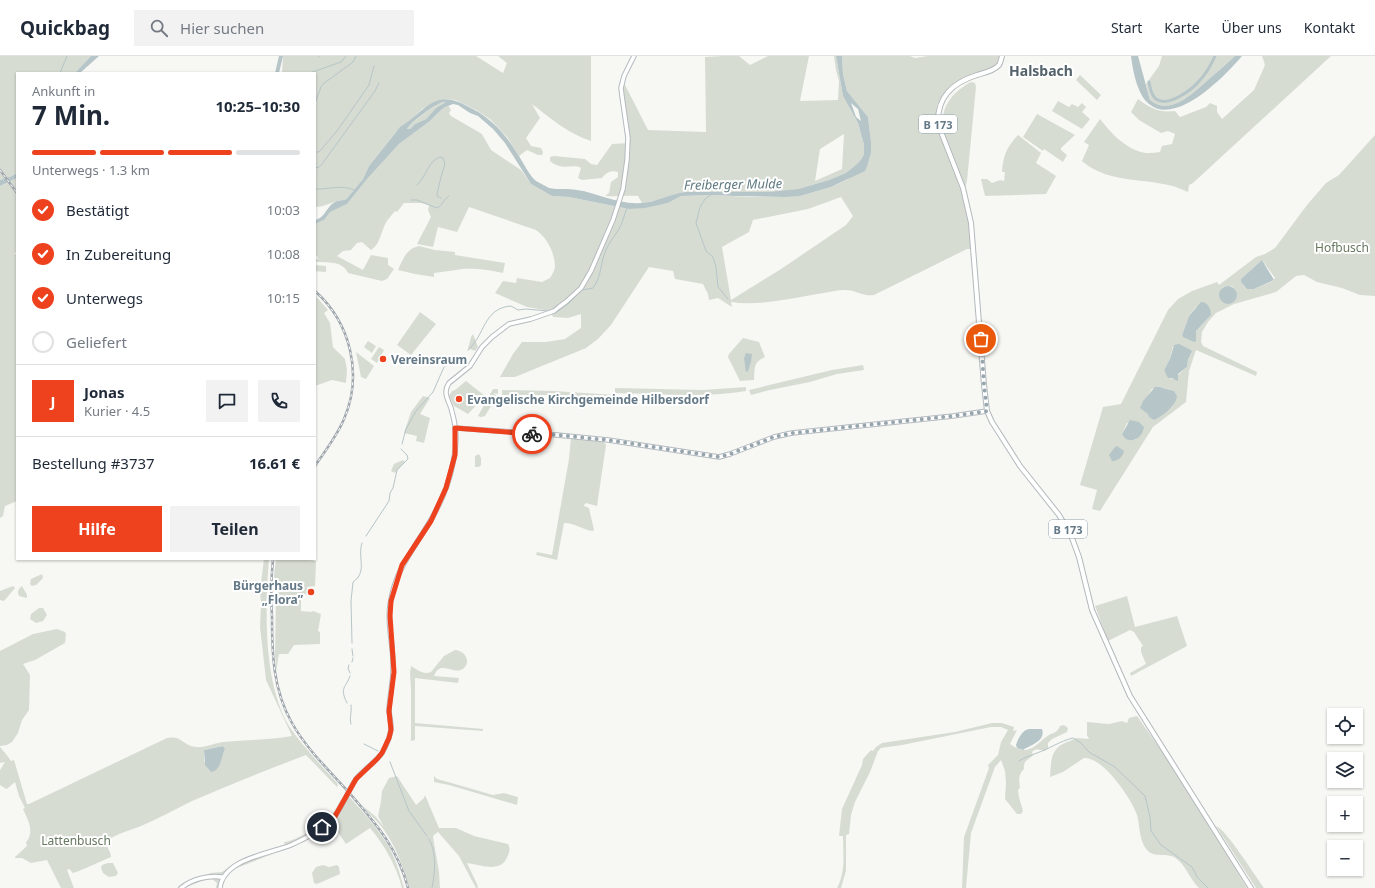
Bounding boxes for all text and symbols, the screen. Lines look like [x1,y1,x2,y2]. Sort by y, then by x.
search box [134,10,414,46]
text: Quickbag [20,15,110,41]
icon: search [148,17,170,39]
text: Hier suchen [180,18,264,38]
text: Start [1111,18,1142,37]
text: Karte [1164,18,1200,37]
text: Über uns [1222,18,1282,37]
text: Kontakt [1304,18,1355,37]
district label: Halsbach [1009,61,1073,80]
text: Ankunft in [32,82,95,100]
text: 10:25–10:30 [215,96,300,116]
text: 7 Min. [32,97,110,133]
road number: B 173 [919,115,957,133]
text: Unterwegs · 1.3 km [32,161,150,179]
water label: Freiberger Mulde [684,174,783,194]
icon: check [32,199,54,221]
text: Bestätigt [66,200,129,220]
text: 10:03 [267,201,300,219]
park label: Hofbusch [1315,239,1369,256]
icon: check [32,243,54,265]
text: In Zubereitung [66,244,171,264]
text: 10:08 [267,245,300,263]
icon: check [32,287,54,309]
text: Unterwegs [66,288,143,308]
text: 10:15 [267,289,300,307]
pin [964,322,998,356]
icon: bag [970,328,992,350]
text: Geliefert [66,332,127,352]
place label: Vereinsraum [391,351,467,368]
marker: Vereinsraum [378,354,388,364]
button: chat [206,380,248,422]
button: phone [258,380,300,422]
text: Jonas [84,382,125,402]
text: J [51,391,55,411]
place label: Evangelische Kirchgemeinde Hilbersdorf [467,391,710,408]
marker: Evangelische Kirchgemeinde Hilbersdorf [454,394,464,404]
text: Kurier · 4.5 [84,402,150,420]
courier [512,414,552,454]
icon: bike [521,423,543,445]
text: Bestellung #3737 [32,453,155,473]
text: 16.61 € [249,453,300,473]
button: Hilfe [32,506,162,552]
button: Teilen [170,506,300,552]
road number: B 173 [1049,520,1087,538]
place label: Bürgerhaus „Flora” [233,577,304,608]
marker: Bürgerhaus „Flora” [306,587,316,597]
map controls [1327,708,1363,876]
button: locate [1327,708,1363,744]
button: layers [1327,752,1363,788]
button: + [1327,796,1363,832]
pin [305,810,339,844]
icon: home [311,816,333,838]
park label: Lattenbusch [41,832,111,849]
button: − [1327,840,1363,876]

